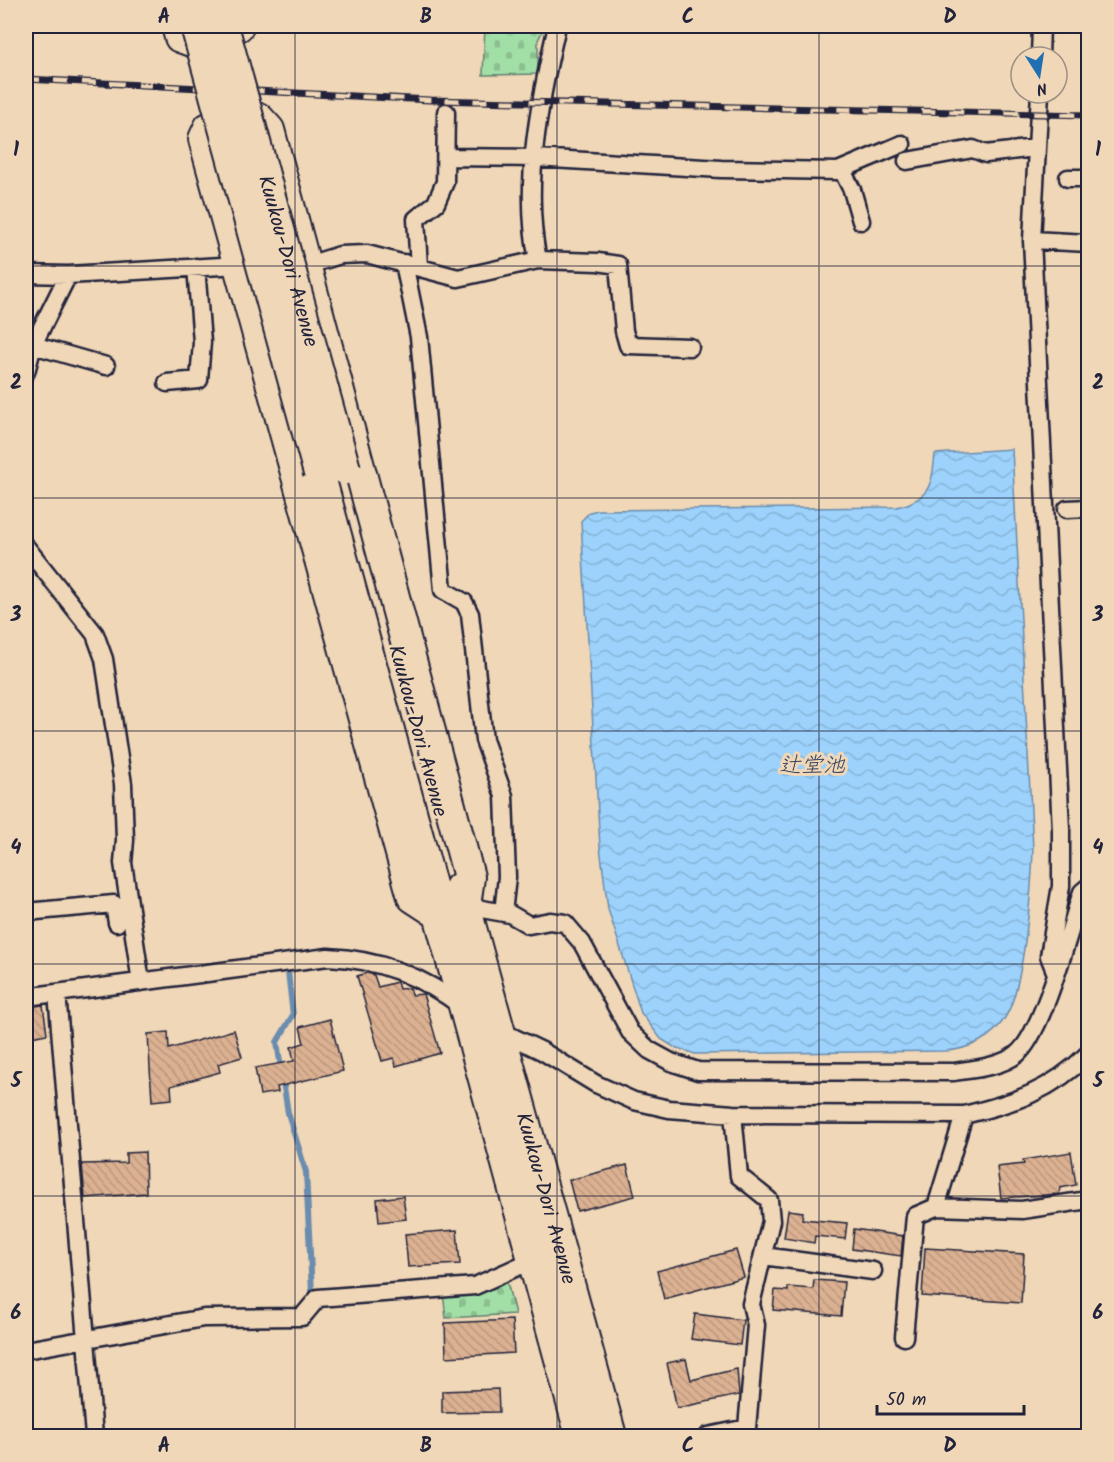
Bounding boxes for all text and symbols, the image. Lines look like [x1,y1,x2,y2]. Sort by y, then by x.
text: A [158,2,170,34]
text: B [420,2,432,34]
text: C [682,2,694,34]
text: D [943,2,957,34]
north arrow [1009,45,1069,105]
text: N [1034,75,1049,101]
text: 1 [13,135,19,167]
text: 1 [1095,135,1101,167]
street label: Kuukou-Dori Avenue [248,172,327,352]
text: 2 [10,368,22,400]
text: 2 [1092,368,1104,400]
text: 3 [10,600,22,632]
text: 3 [1092,600,1104,632]
street label: Kuukou-Dori Avenue [378,641,456,821]
water label: 辻堂池 [779,749,846,784]
text: 4 [11,833,22,865]
text: 4 [1093,833,1104,865]
text: 5 [10,1066,23,1098]
text: 5 [1092,1066,1105,1098]
street label: Kuukou-Dori Avenue [506,1109,585,1289]
text: 6 [11,1298,22,1330]
text: 6 [1093,1298,1104,1330]
scale bar [877,1378,1024,1416]
text: 50 m [886,1386,926,1415]
text: A [158,1431,170,1462]
text: B [420,1431,432,1462]
text: C [682,1431,694,1462]
text: D [943,1431,957,1462]

